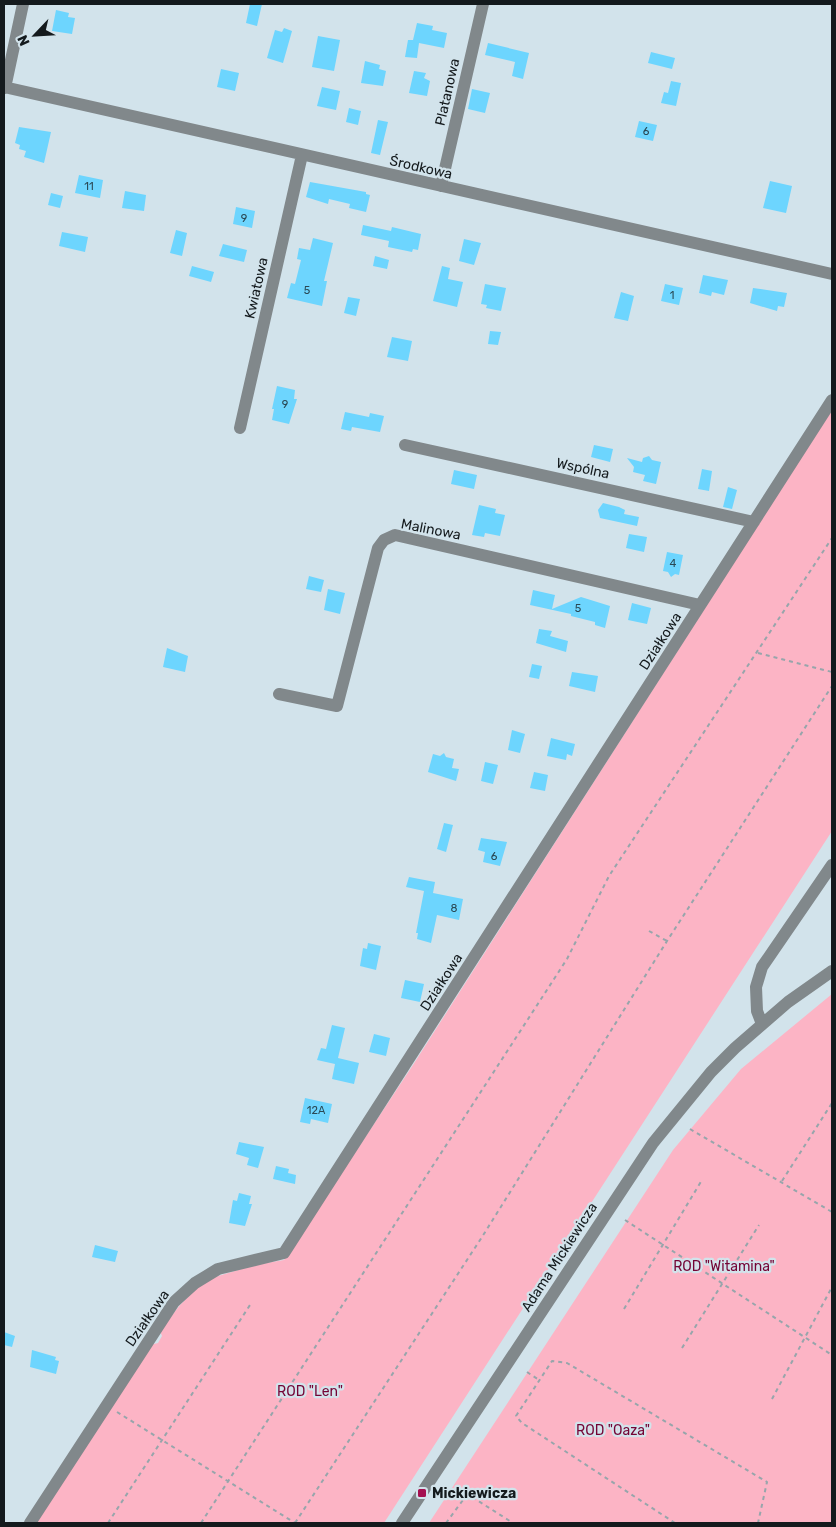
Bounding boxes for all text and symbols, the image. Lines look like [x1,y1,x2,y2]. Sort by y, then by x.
north arrow [10,10,60,60]
text: N [14,32,34,48]
street label: Platanowa [432,57,463,127]
house number: 6 [643,125,650,138]
street label: Środkowa [388,151,454,183]
house number: 11 [84,180,94,193]
house number: 9 [241,212,247,225]
street label: Kwiatowa [241,256,272,320]
house number: 5 [304,284,311,297]
house number: 1 [670,289,674,302]
house number: 9 [282,398,288,411]
street label: Wspólna [555,455,611,482]
street label: Malinowa [399,515,462,544]
house number: 4 [670,557,677,570]
house number: 5 [575,602,582,615]
street label: Działkowa [636,609,685,673]
house number: 6 [491,850,498,863]
house number: 8 [451,902,458,915]
street label: Działkowa [417,950,466,1014]
house number: 12A [307,1104,326,1117]
street label: Adama Mickiewicza [518,1200,601,1315]
park label: ROD "Witamina" [673,1258,775,1275]
street label: Działkowa [122,1287,173,1350]
park label: ROD "Len" [277,1383,343,1400]
park label: ROD "Oaza" [576,1422,650,1439]
place label: Mickiewicza [432,1485,516,1502]
marker: Mickiewicza [416,1487,428,1499]

